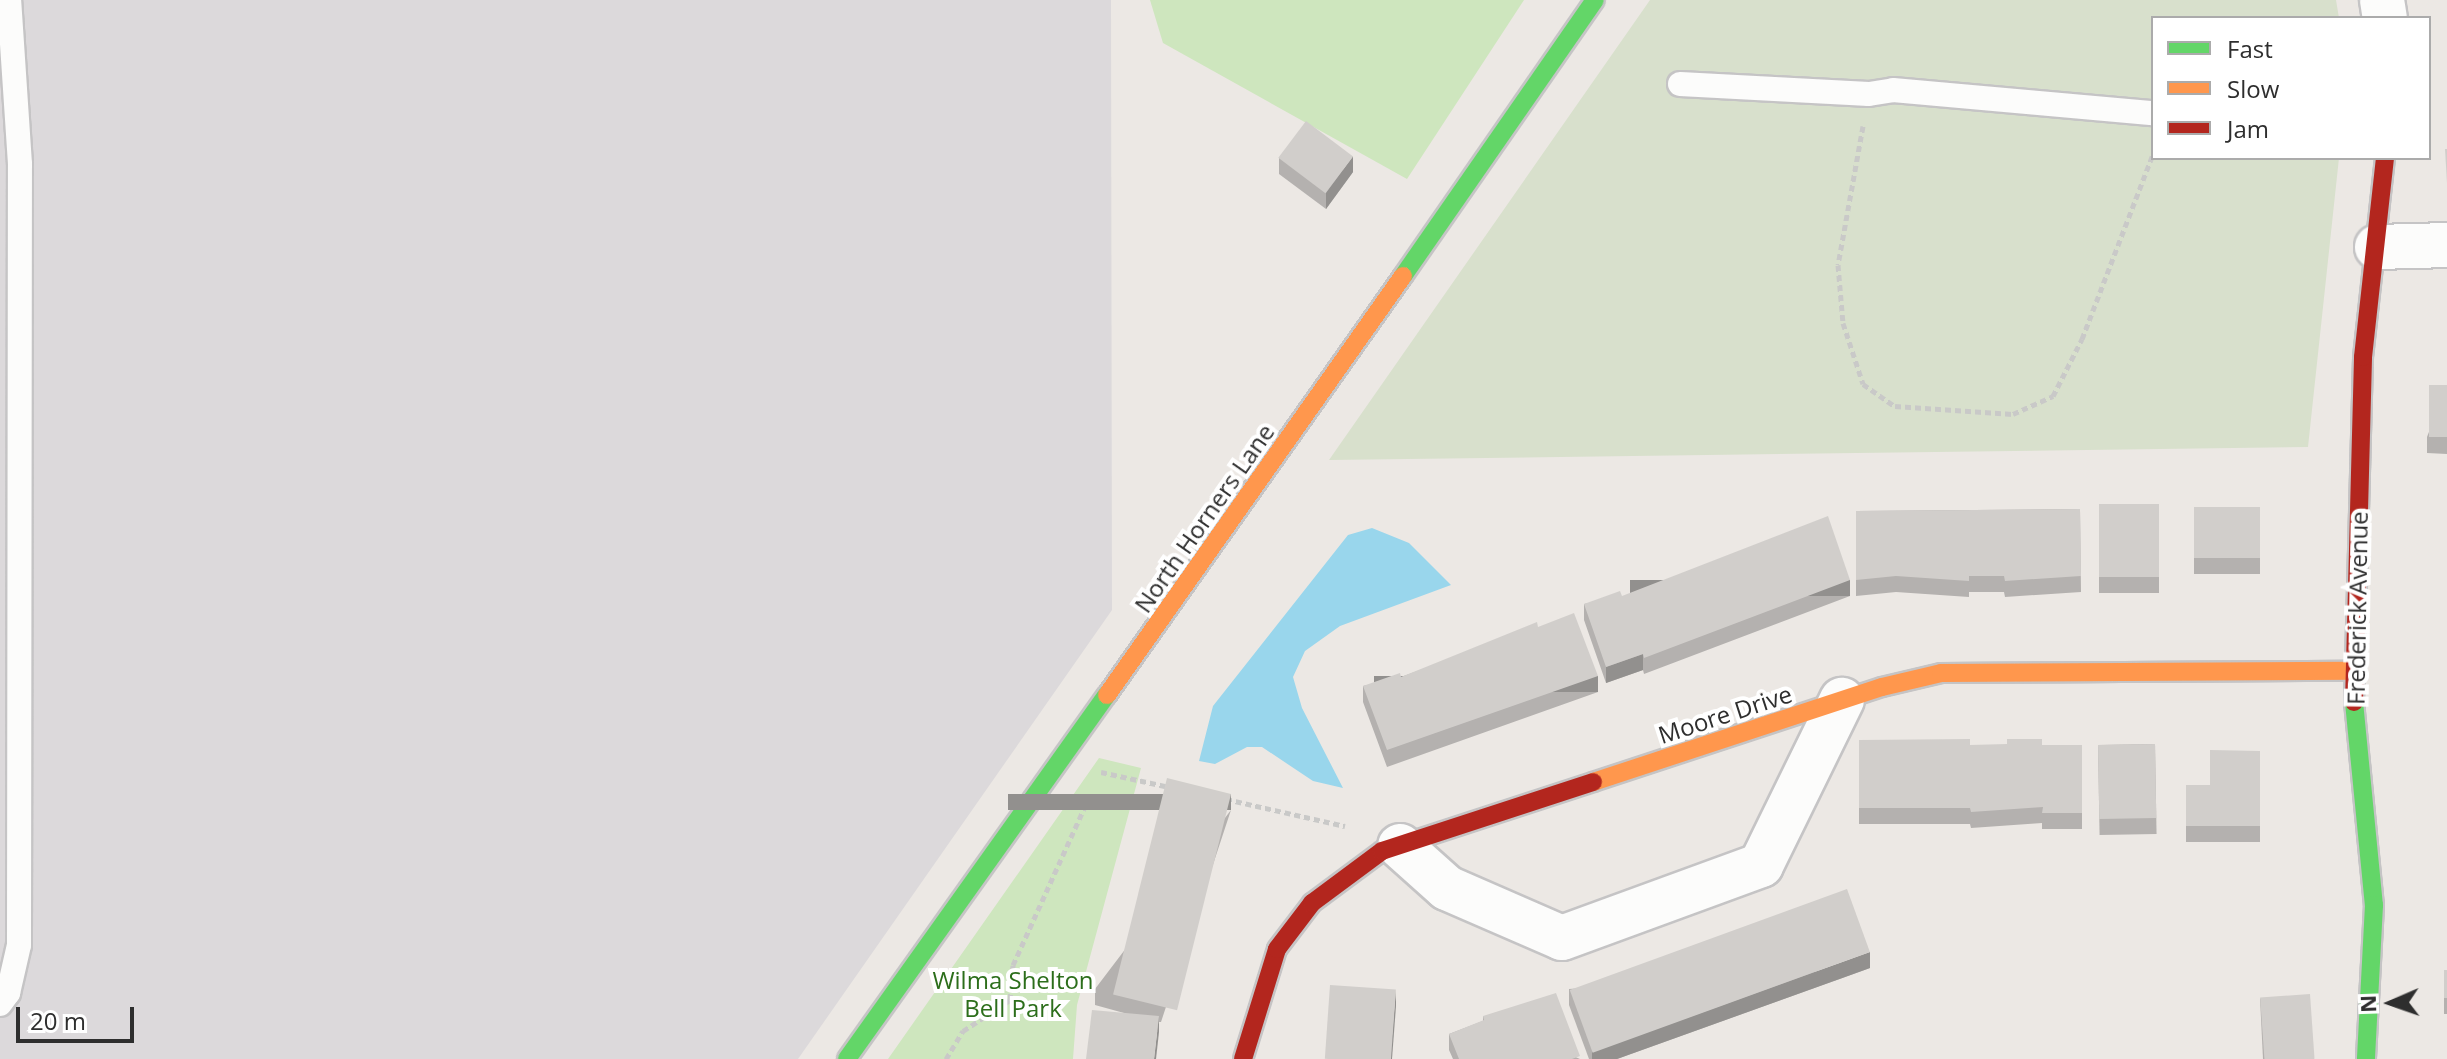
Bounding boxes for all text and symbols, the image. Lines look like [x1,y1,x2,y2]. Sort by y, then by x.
legend [2151,16,2431,160]
text: Fast [2227,32,2273,65]
text: Slow [2227,72,2279,105]
text: Jam [2227,112,2269,145]
street label: North Horners Lane [1128,418,1280,618]
street label: Frederick Avenue [2341,511,2373,705]
street label: Moore Drive [1655,679,1795,749]
north arrow [2351,963,2431,1043]
park label: Wilma Shelton Bell Park [932,966,1094,1022]
scale bar [20,991,138,1041]
text: N [2352,994,2382,1013]
text: 20 m [30,1004,86,1037]

